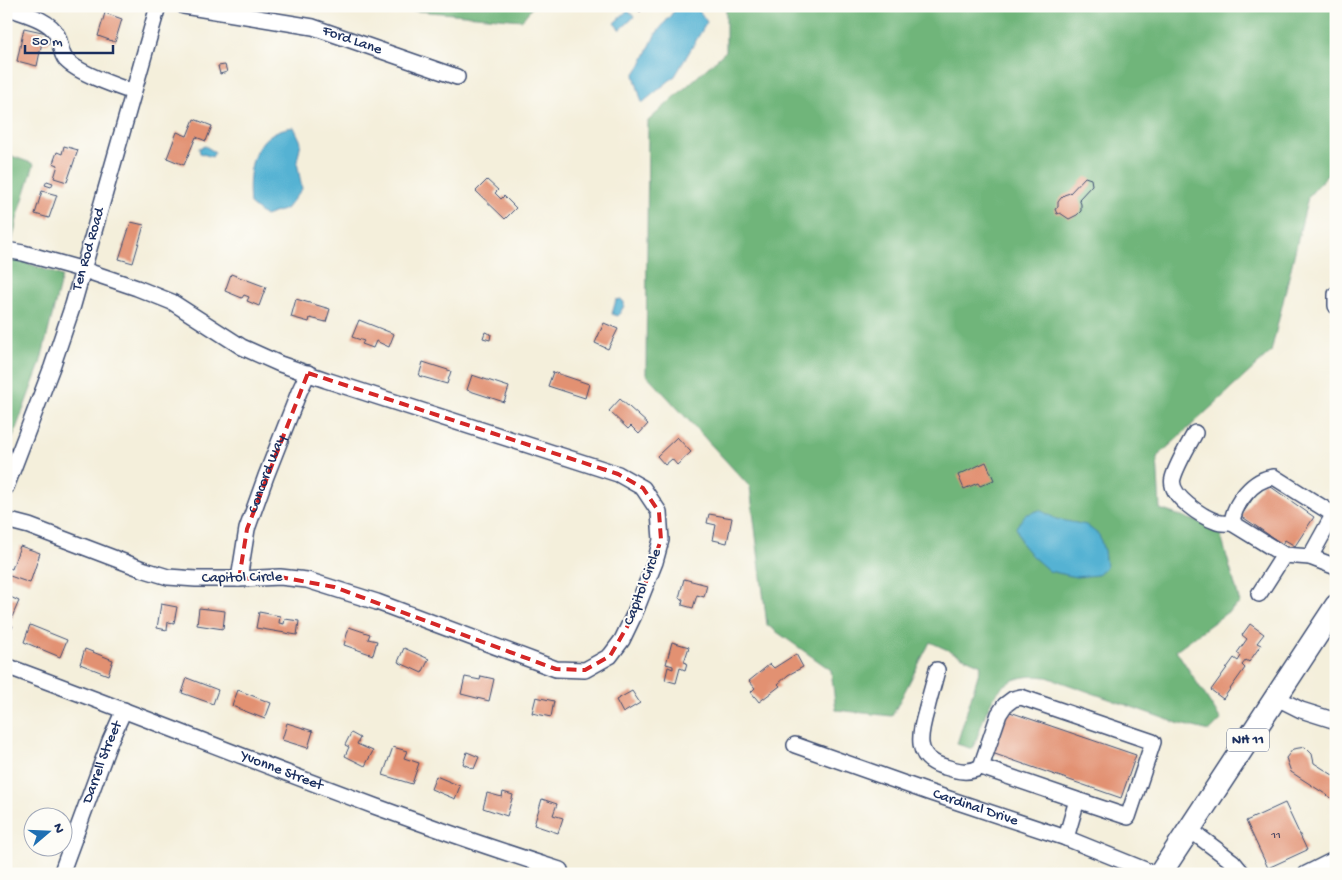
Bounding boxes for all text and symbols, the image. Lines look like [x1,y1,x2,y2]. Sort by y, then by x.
scale bar [25,22,112,54]
street label: Ford Lane [319,22,384,59]
text: 50 m [32,33,63,51]
street label: Ten Rod Road [68,205,109,294]
street label: Concord Way [244,432,290,516]
street label: Capitol Circle [620,546,666,628]
street label: Capitol Circle [201,568,283,588]
street label: Darrell Street [78,717,127,807]
road number: NH 11 [1227,728,1269,752]
street label: Yvonne Street [236,746,327,796]
street label: Cardinal Drive [930,785,1021,830]
north arrow [22,808,72,858]
text: N [48,821,67,836]
house number: 11 [1270,829,1281,843]

